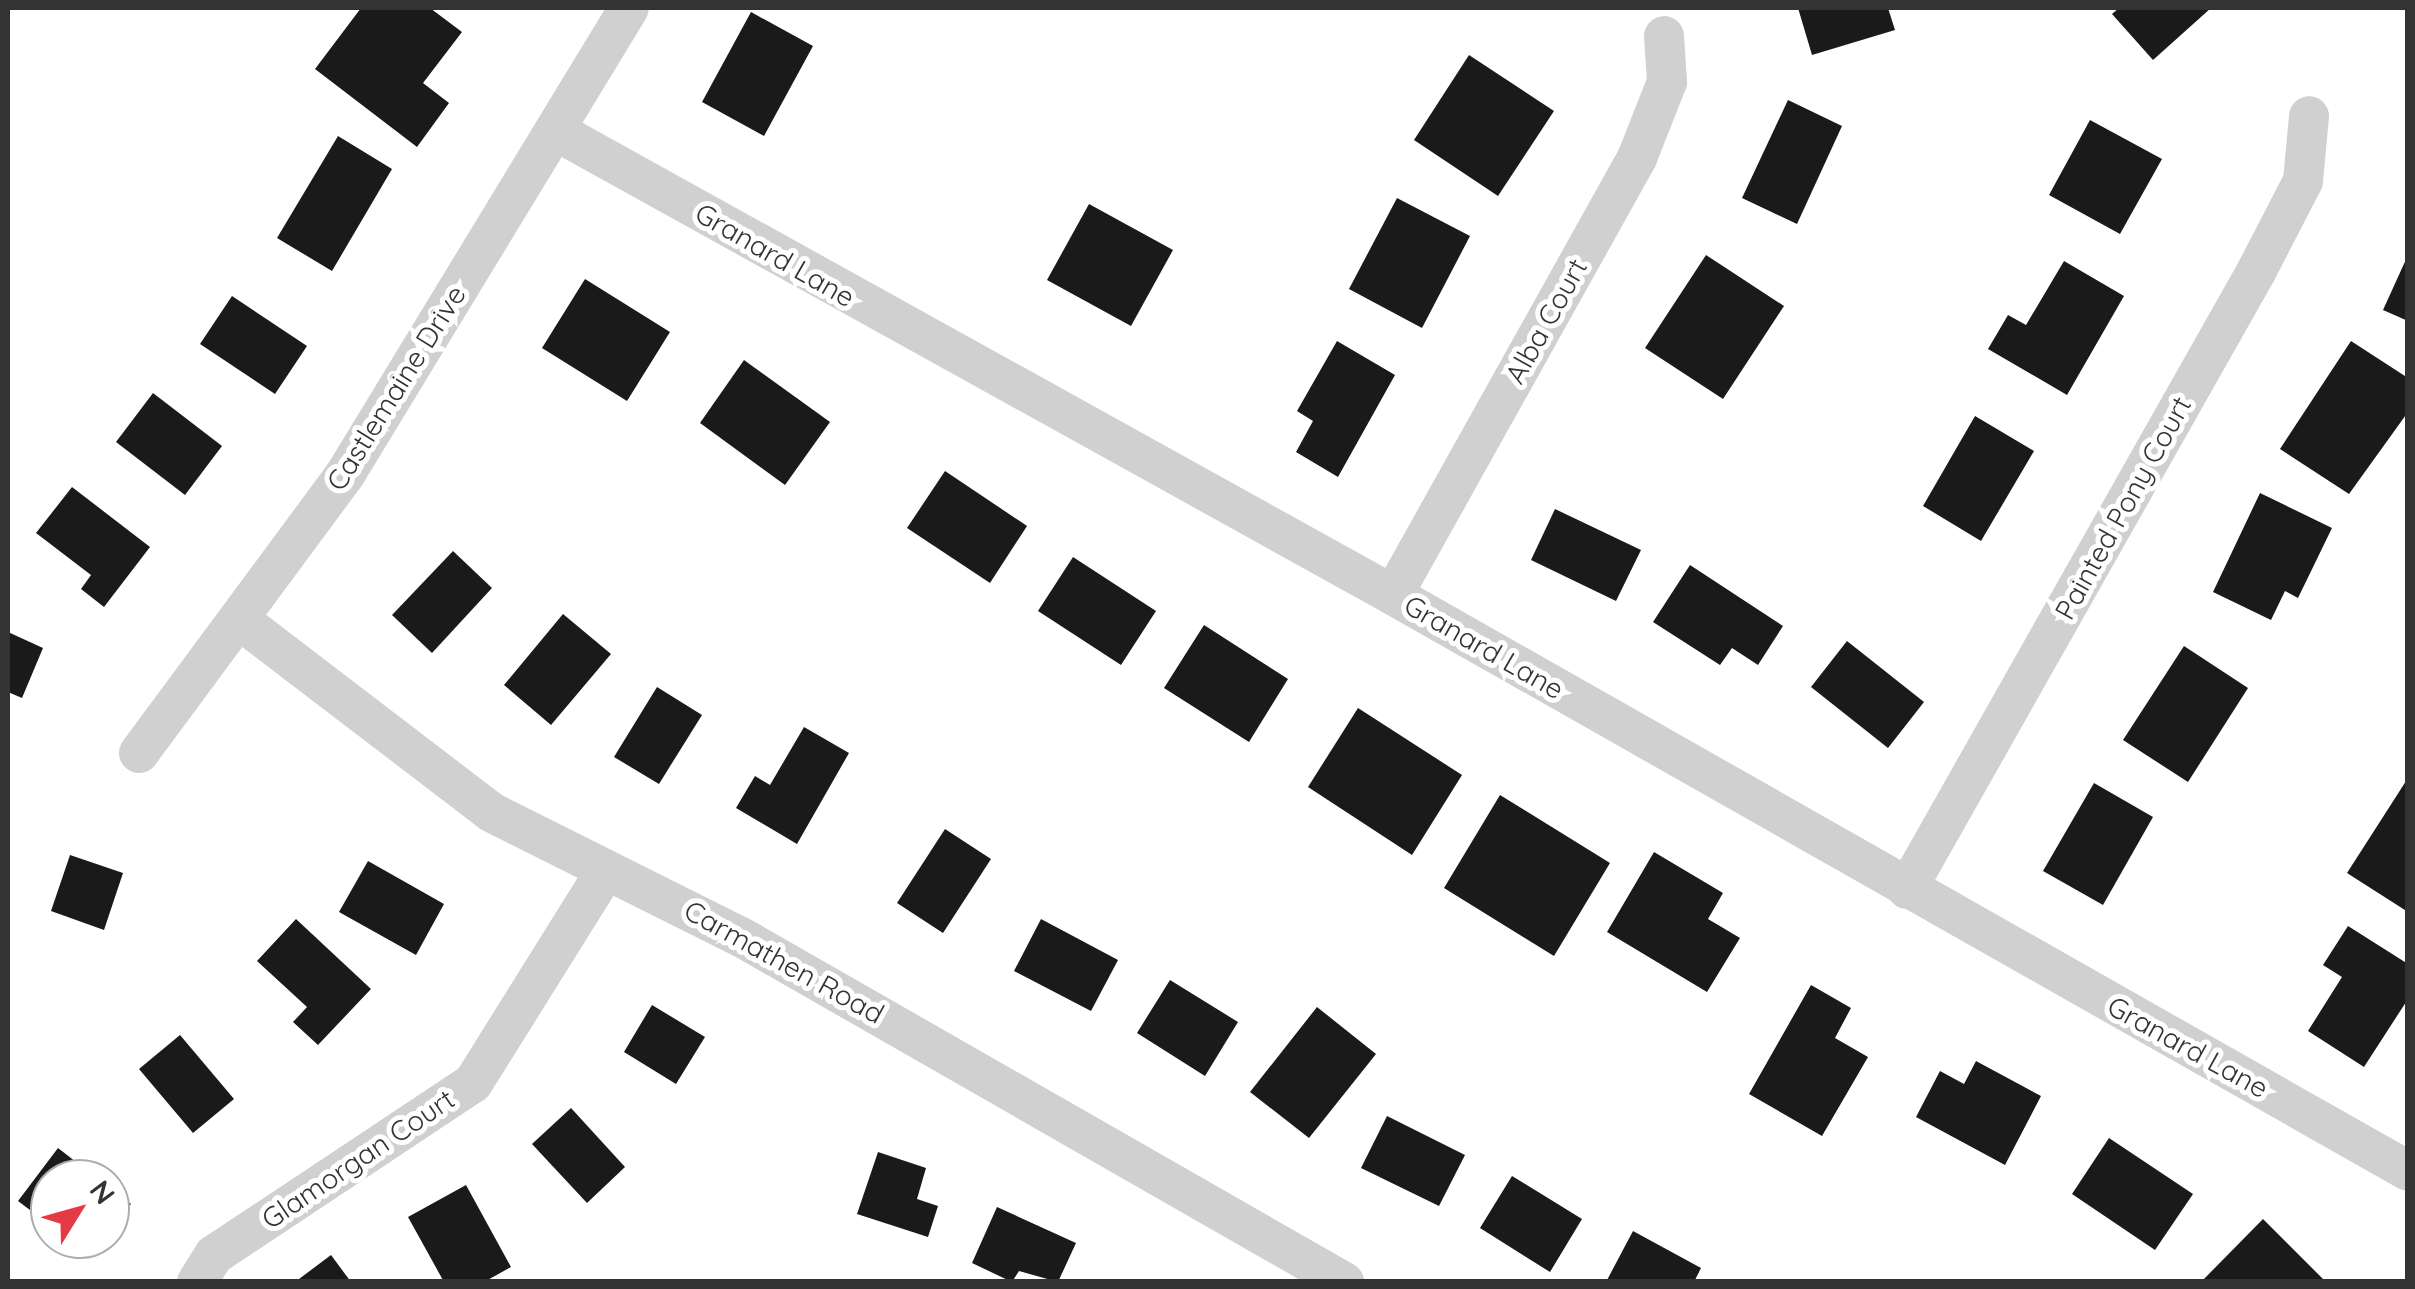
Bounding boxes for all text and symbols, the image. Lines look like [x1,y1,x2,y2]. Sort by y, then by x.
street label: Granard Lane [689,196,861,314]
street label: Alba Court [1498,253,1594,389]
street label: Castlemaine Drive [319,279,473,497]
street label: Painted Pony Court [2048,391,2198,625]
street label: Granard Lane [1398,588,1570,706]
street label: Carmathen Road [678,893,890,1031]
street label: Granard Lane [2102,989,2274,1105]
street label: Glamorgan Court [255,1082,461,1236]
north arrow [30,1159,130,1259]
text: N [83,1173,123,1211]

